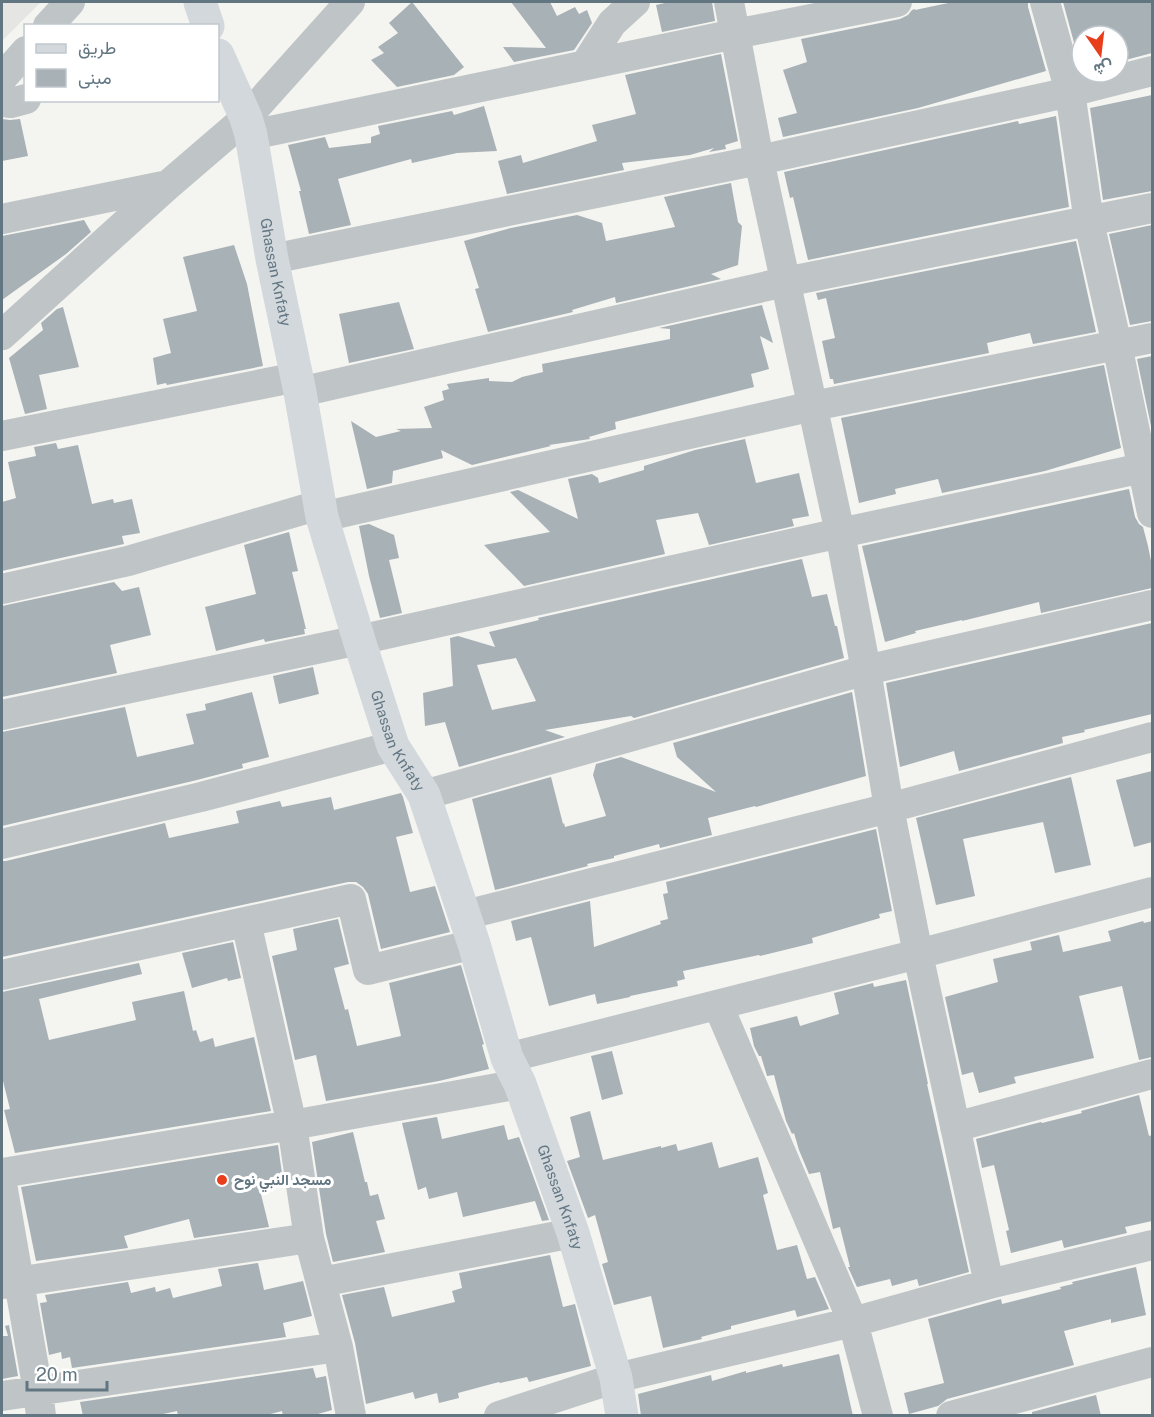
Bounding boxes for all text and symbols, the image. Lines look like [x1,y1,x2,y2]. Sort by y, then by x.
legend [24,24,219,102]
north arrow [1070,24,1130,84]
text: طريق [78,37,116,59]
text: ش [1092,57,1115,80]
text: مبنى [78,67,112,89]
street label: Ghassan Knfaty [257,217,295,328]
street label: Ghassan Knfaty [368,688,428,794]
street label: Ghassan Knfaty [534,1142,586,1252]
place label: مسجد النبي نوح [234,1171,331,1193]
marker: مسجد النبي نوح [215,1173,229,1187]
scale bar [27,1354,106,1392]
text: 20 m [36,1364,78,1385]

